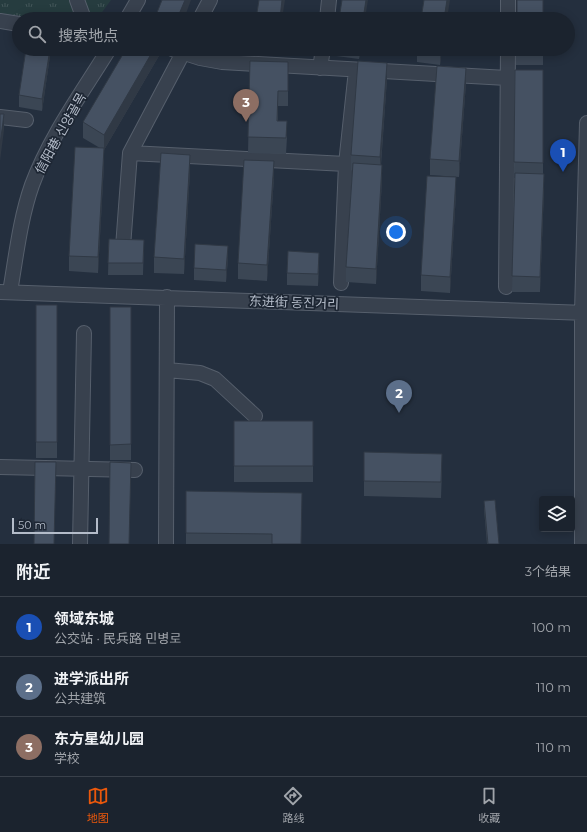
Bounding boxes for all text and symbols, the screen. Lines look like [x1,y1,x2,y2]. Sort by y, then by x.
search box [12,12,575,56]
icon: search [26,23,48,45]
text: 搜索地点 [58,26,118,45]
pin: 3 [233,89,259,122]
street label: 信阳巷 신양골목 [31,90,89,176]
pin: 1 [550,139,576,172]
your location [386,222,406,242]
street label: 东进街 동진거리 [249,292,339,312]
pin: 2 [386,380,412,413]
map controls [539,496,575,532]
button: layers [539,496,575,532]
scale bar [12,516,98,535]
text: 50 m [18,518,46,532]
text: 附近 [16,562,50,582]
text: 3个结果 [525,563,571,579]
text: 领域东城 [54,609,114,628]
text: 1 [26,619,32,635]
text: 100 m [532,619,571,635]
text: 公交站 · 民兵路 민병로 [54,630,181,646]
text: 进学派出所 [54,669,129,688]
text: 2 [25,679,33,695]
text: 110 m [536,679,571,695]
text: 公共建筑 [54,690,106,706]
text: 东方星幼儿园 [54,729,144,748]
text: 3 [25,739,33,755]
text: 110 m [536,739,571,755]
text: 学校 [54,750,80,766]
tab: 地图 [87,785,109,825]
tab: 路线 [282,785,304,825]
tab: 收藏 [478,785,500,825]

